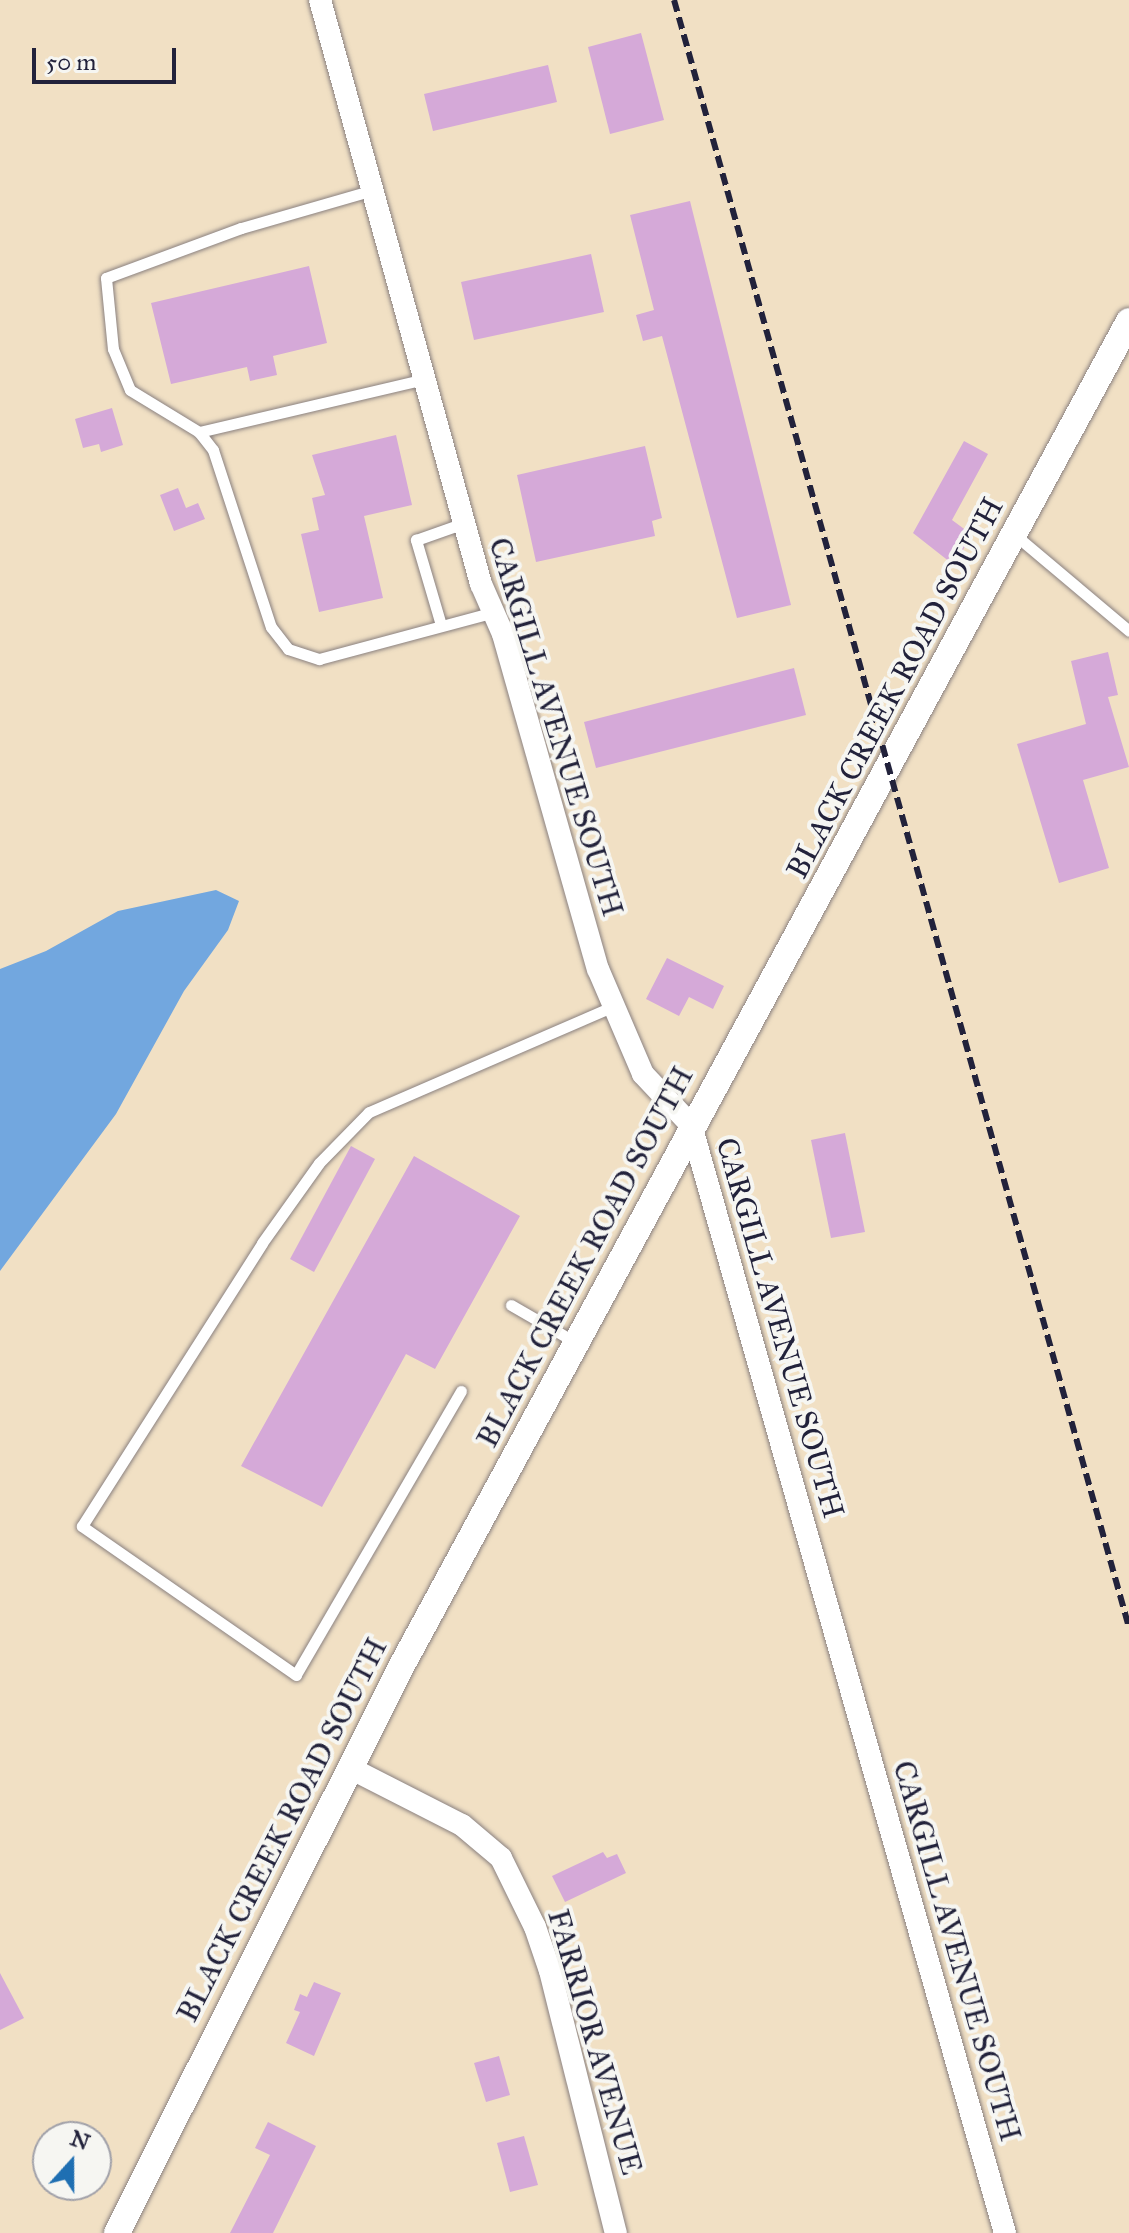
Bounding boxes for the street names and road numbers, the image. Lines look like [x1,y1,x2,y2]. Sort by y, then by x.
street label: BLACK CREEK ROAD SOUTH [779,491,1011,885]
street label: CARGILL AVENUE SOUTH [481,533,631,921]
street label: BLACK CREEK ROAD SOUTH [469,1060,701,1454]
street label: CARGILL AVENUE SOUTH [708,1134,852,1522]
street label: BLACK CREEK ROAD SOUTH [169,1632,395,2028]
street label: CARGILL AVENUE SOUTH [885,1757,1029,2145]
street label: FARRIOR AVENUE [540,1905,650,2179]

